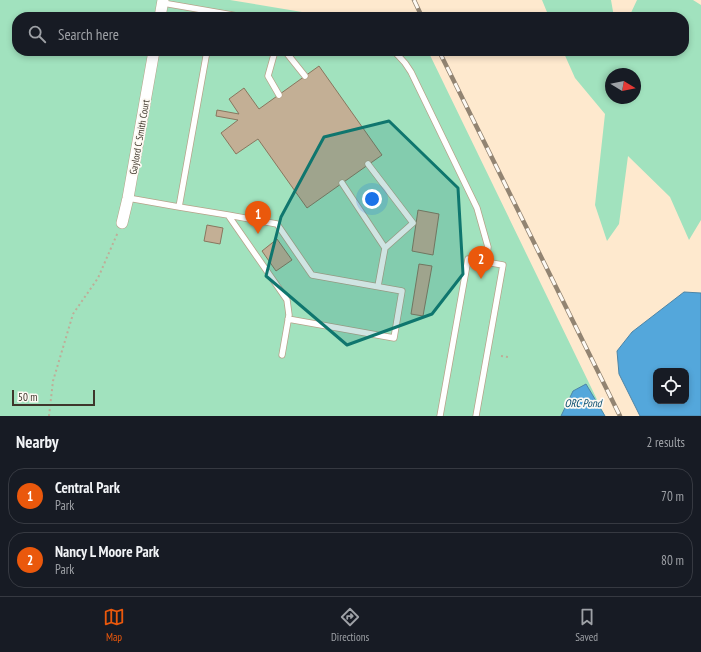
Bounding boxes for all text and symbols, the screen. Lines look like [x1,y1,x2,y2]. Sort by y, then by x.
search box [12,12,689,56]
icon: search [26,23,48,45]
text: Search here [58,25,119,44]
north arrow [605,68,641,104]
street label: Gaylord C Smith Court [127,98,153,176]
your location [362,189,382,209]
pin: 1 [245,201,271,234]
pin: 2 [468,246,494,279]
map controls [653,368,689,404]
button: locate [653,368,689,404]
scale bar [12,388,95,407]
text: 50 m [18,390,37,404]
water label: ORC Pond [564,396,604,410]
text: Nearby [16,431,59,453]
text: 2 results [646,434,685,451]
text: Central Park [55,478,120,497]
text: 1 [27,488,33,505]
text: 70 m [661,488,684,505]
text: Park [55,497,74,514]
text: Nancy L Moore Park [55,542,159,561]
text: 2 [27,552,33,569]
text: 80 m [661,552,684,569]
text: Park [55,561,74,578]
tab: Map [103,606,125,644]
tab: Directions [331,606,369,644]
tab: Saved [575,606,598,644]

